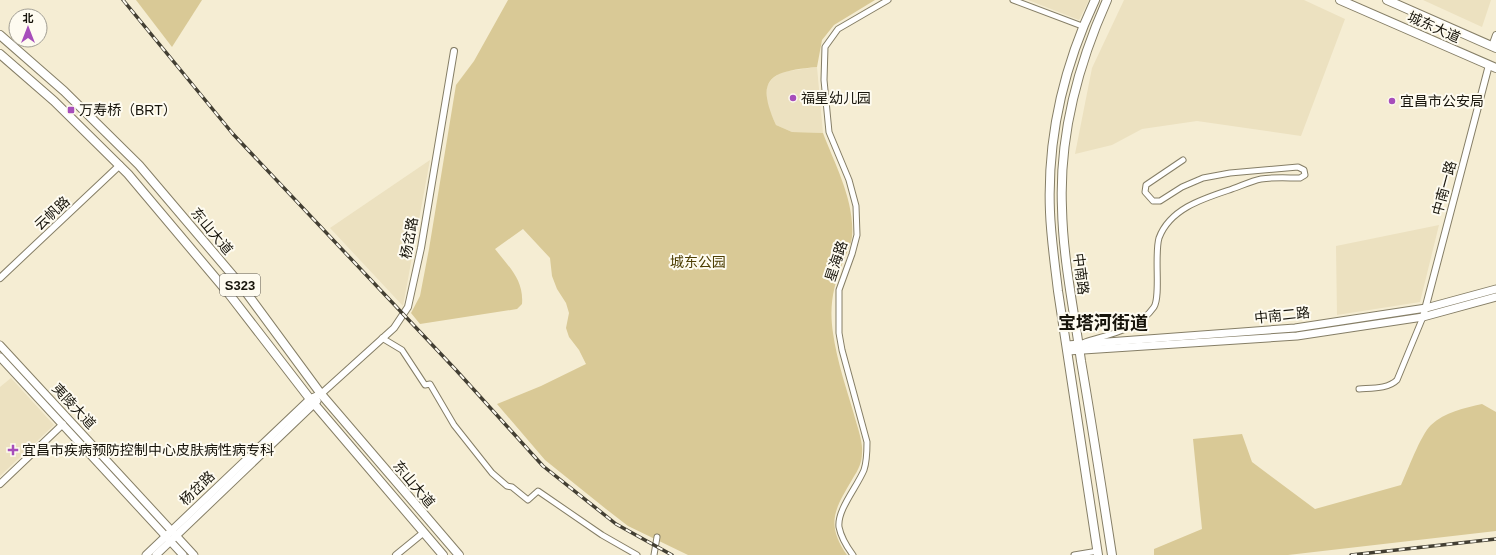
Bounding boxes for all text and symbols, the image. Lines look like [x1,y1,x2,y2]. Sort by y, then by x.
north arrow [8,8,48,48]
street label: 城东大道 [1405,8,1463,46]
text: 北 [23,12,34,24]
place label: 福星幼儿园 [801,90,871,106]
marker: 福星幼儿园 [788,93,798,103]
place label: 宜昌市公安局 [1400,93,1484,109]
marker: 宜昌市公安局 [1387,96,1397,106]
place label: 万寿桥（BRT） [79,102,177,118]
marker: 万寿桥（BRT） [66,105,76,115]
street label: 中南一路 [1429,159,1459,217]
street label: 云帆路 [31,193,73,233]
street label: 东山大道 [188,204,236,258]
street label: 杨岔路 [397,216,421,260]
street label: 星海路 [822,239,850,283]
street label: 中南路 [1071,252,1091,296]
park label: 城东公园 [670,254,726,270]
road number: S323 [220,274,260,296]
street label: 中南二路 [1253,304,1311,326]
district label: 宝塔河街道 [1058,313,1148,333]
street label: 夷陵大道 [49,380,99,432]
place label: 宜昌市疾病预防控制中心皮肤病性病专科 [22,442,274,458]
marker: 宜昌市疾病预防控制中心皮肤病性病专科 [7,444,19,456]
street label: 东山大道 [390,457,438,511]
street label: 杨岔路 [176,468,218,508]

